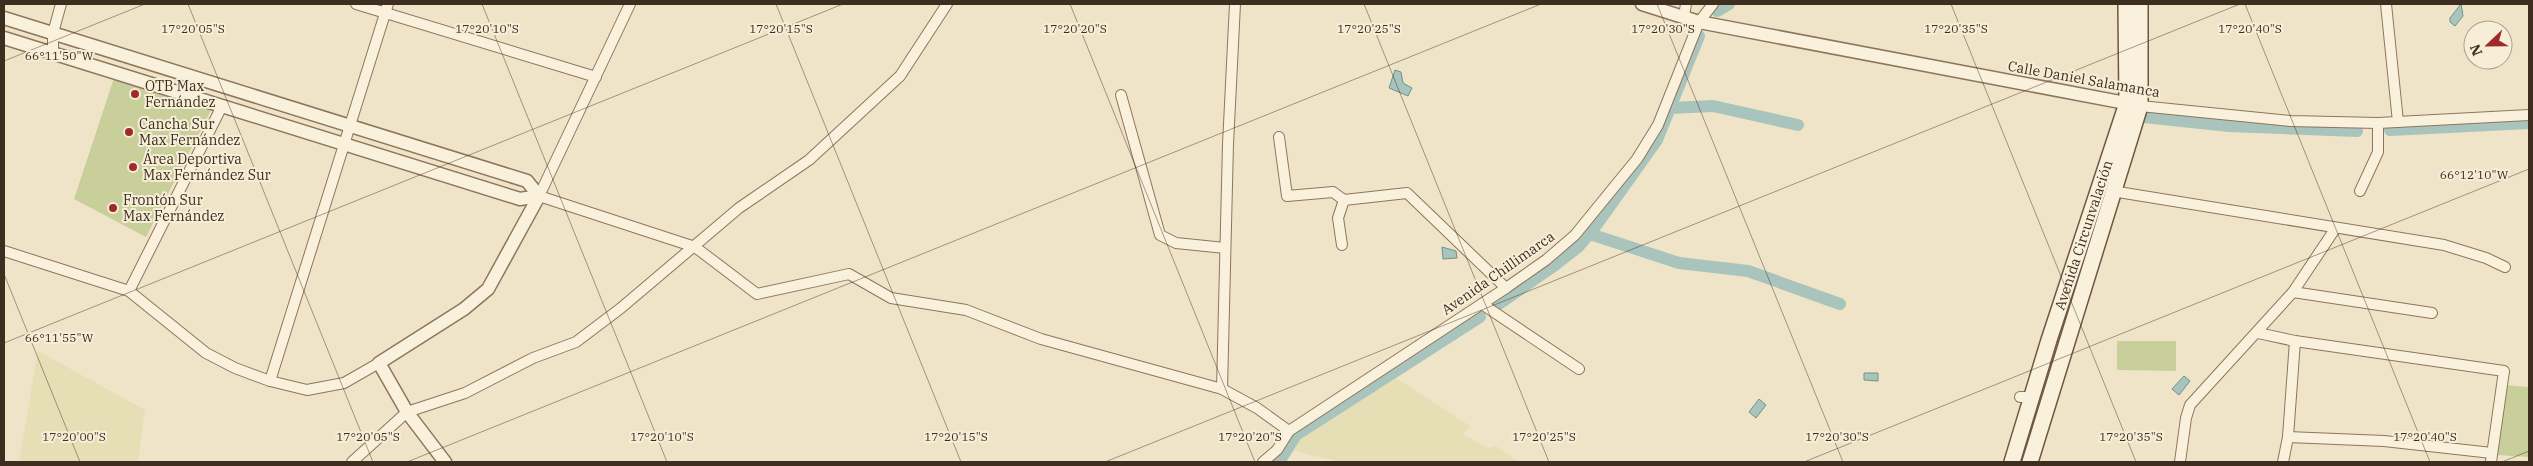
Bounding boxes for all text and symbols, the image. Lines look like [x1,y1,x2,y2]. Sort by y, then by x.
north arrow [2463,20,2513,70]
text: 17°20'05"S [161,21,225,36]
text: 17°20'10"S [455,21,519,36]
text: 17°20'15"S [749,21,813,36]
text: 17°20'20"S [1043,21,1107,36]
text: 17°20'25"S [1337,21,1401,36]
text: 17°20'30"S [1631,21,1695,36]
text: 17°20'35"S [1924,21,1988,36]
text: 17°20'40"S [2218,21,2282,36]
text: N [2466,41,2486,58]
text: 66°11'50"W [25,48,94,63]
street label: Calle Daniel Salamanca [2007,57,2162,101]
place label: OTB Max Fernández [145,77,216,111]
marker: OTB Max Fernández [129,88,141,100]
place label: Cancha Sur Max Fernández [139,115,240,149]
marker: Cancha Sur Max Fernández [123,126,135,138]
place label: Área Deportiva Max Fernández Sur [143,149,272,184]
street label: Avenida Circunvalación [2051,158,2117,312]
marker: Área Deportiva Max Fernández Sur [127,161,139,173]
text: 66°12'10"W [2440,167,2509,182]
place label: Frontón Sur Max Fernández [123,191,224,225]
marker: Frontón Sur Max Fernández [107,202,119,214]
street label: Avenida Chillimarca [1438,227,1558,319]
text: 66°11'55"W [25,330,94,345]
text: 17°20'00"S [42,429,106,444]
text: 17°20'05"S [336,429,400,444]
text: 17°20'10"S [630,429,694,444]
text: 17°20'15"S [924,429,988,444]
text: 17°20'20"S [1218,429,1282,444]
text: 17°20'25"S [1512,429,1576,444]
text: 17°20'30"S [1805,429,1869,444]
text: 17°20'35"S [2099,429,2163,444]
text: 17°20'40"S [2393,429,2457,444]

